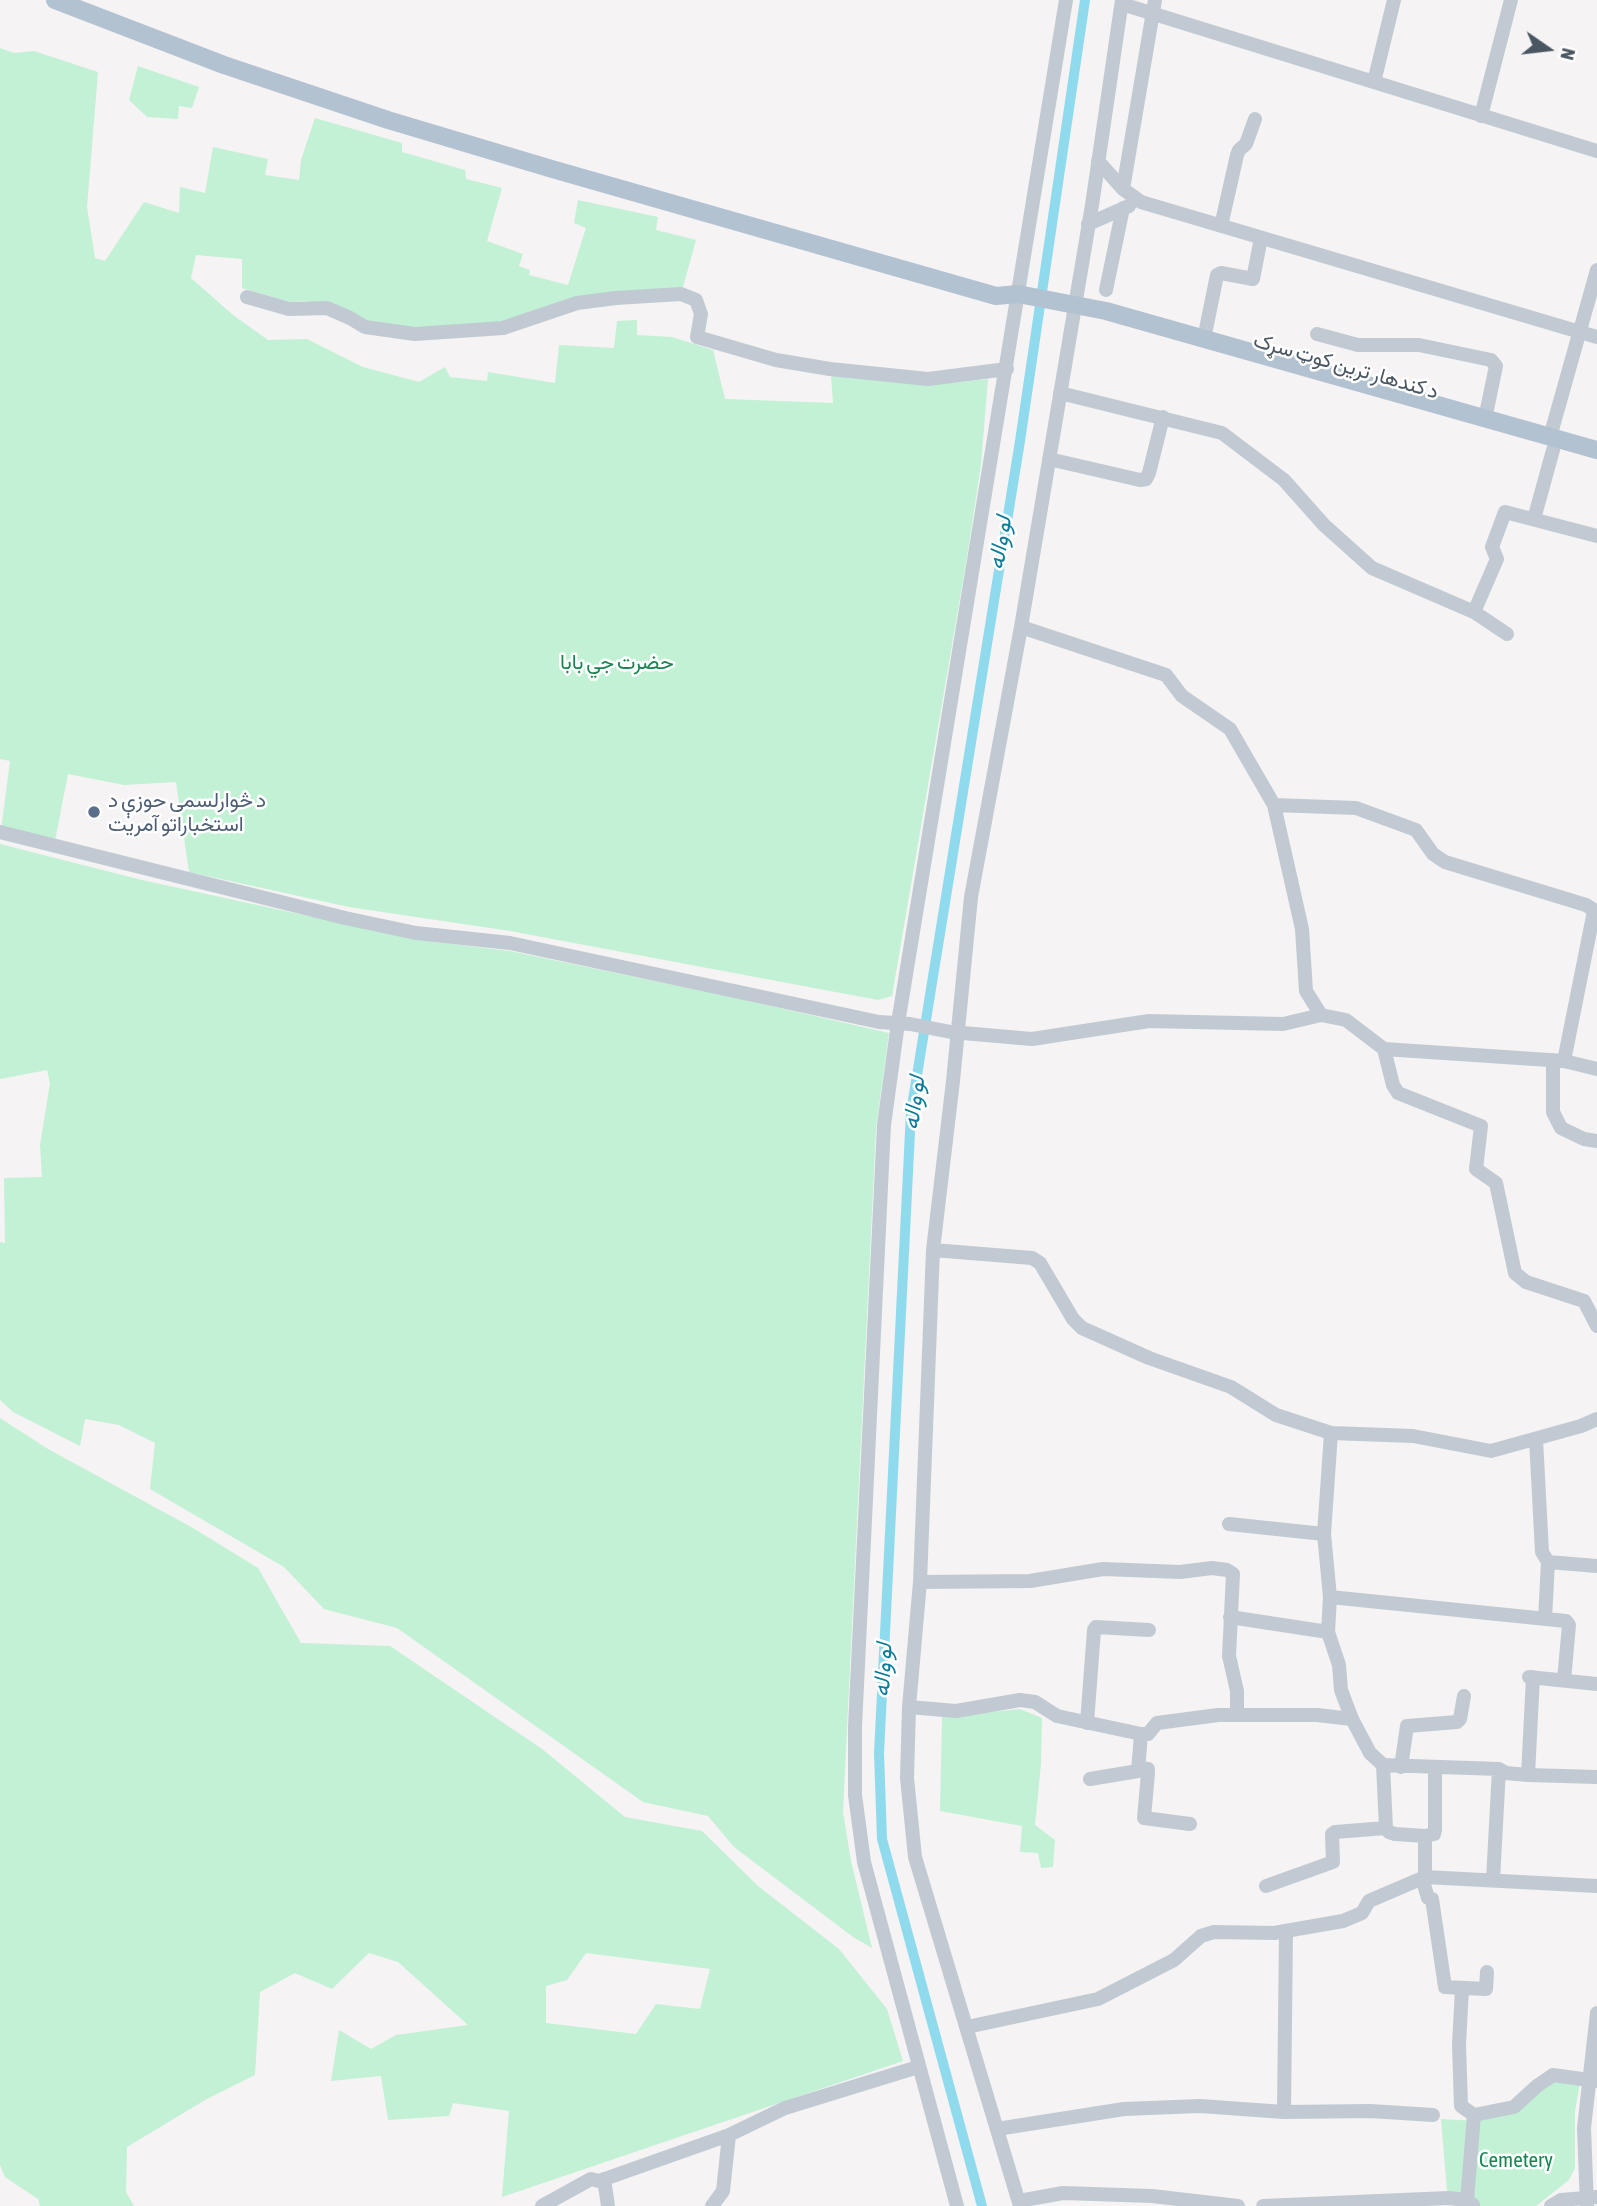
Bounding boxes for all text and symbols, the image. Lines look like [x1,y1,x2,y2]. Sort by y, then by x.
north arrow [1513,14,1583,84]
text: N [1556,46,1580,62]
street label: د کندهار ترين کوټ سړک [1250,327,1442,405]
water label: لو واله [982,514,1018,572]
park label: حضرت جي بابا [560,649,674,675]
place label: د څوارلسمی حوزې د استخباراتو آمريت [108,787,266,837]
marker: د څوارلسمی حوزې د استخباراتو آمريت [86,804,102,820]
water label: لو واله [897,1074,931,1132]
water label: لو واله [868,1642,898,1698]
park label: Cemetery [1479,2147,1553,2173]

